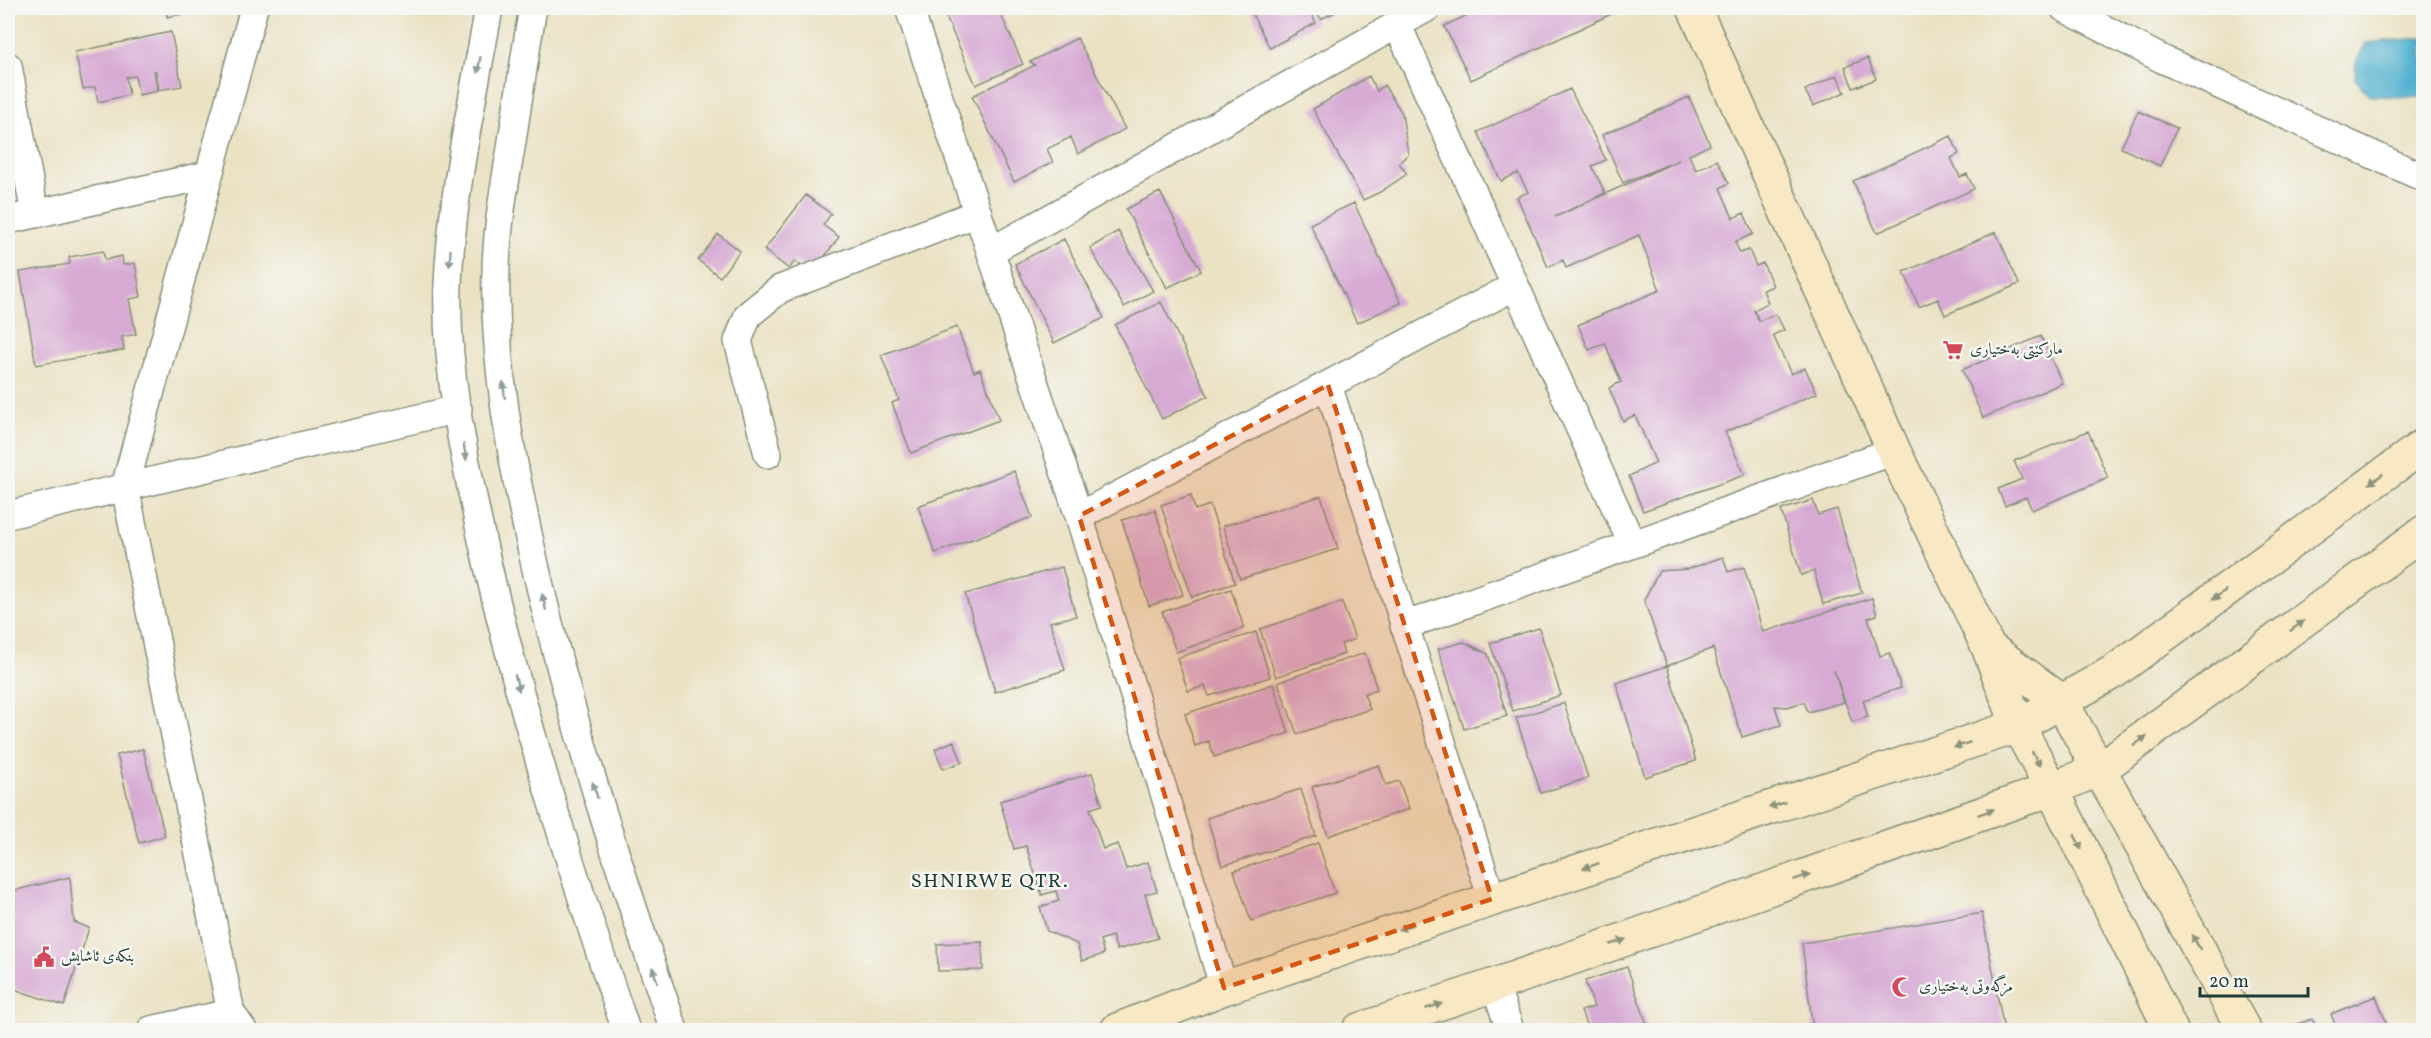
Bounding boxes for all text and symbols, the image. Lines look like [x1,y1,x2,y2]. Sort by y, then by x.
one-way arrow [474,56,483,75]
one-way arrow [446,248,455,267]
supermarket icon: مارکێتی بەختیاری [1941,338,1965,362]
place label: مارکێتی بەختیاری [1970,339,2063,361]
one-way arrow [499,380,508,399]
one-way arrow [460,442,469,461]
one-way arrow [2369,473,2384,485]
one-way arrow [2212,589,2228,601]
one-way arrow [538,592,548,611]
one-way arrow [2289,620,2304,632]
one-way arrow [513,674,522,692]
one-way arrow [2131,735,2147,747]
one-way arrow [1953,740,1971,750]
one-way arrow [2030,751,2041,767]
one-way arrow [590,781,599,799]
one-way arrow [1768,801,1786,811]
one-way arrow [1977,807,1995,817]
one-way arrow [2073,833,2083,850]
one-way arrow [1582,862,1600,871]
district label: SHNIRWE QTR. [911,868,1069,896]
one-way arrow [1793,872,1811,882]
one-way arrow [1397,923,1415,933]
one-way arrow [2191,934,2201,951]
one-way arrow [1610,936,1628,946]
public building icon: بنکەی ئاشایش [32,945,56,969]
place label: بنکەی ئاشایش [61,946,134,968]
scale bar [2200,960,2308,998]
one-way arrow [650,966,660,984]
text: 20 m [2209,970,2249,995]
place label: مزگەوتی بەختیاری [1919,974,2013,998]
mosque icon: مزگەوتی بەختیاری [1890,975,1914,999]
one-way arrow [1425,1000,1443,1010]

